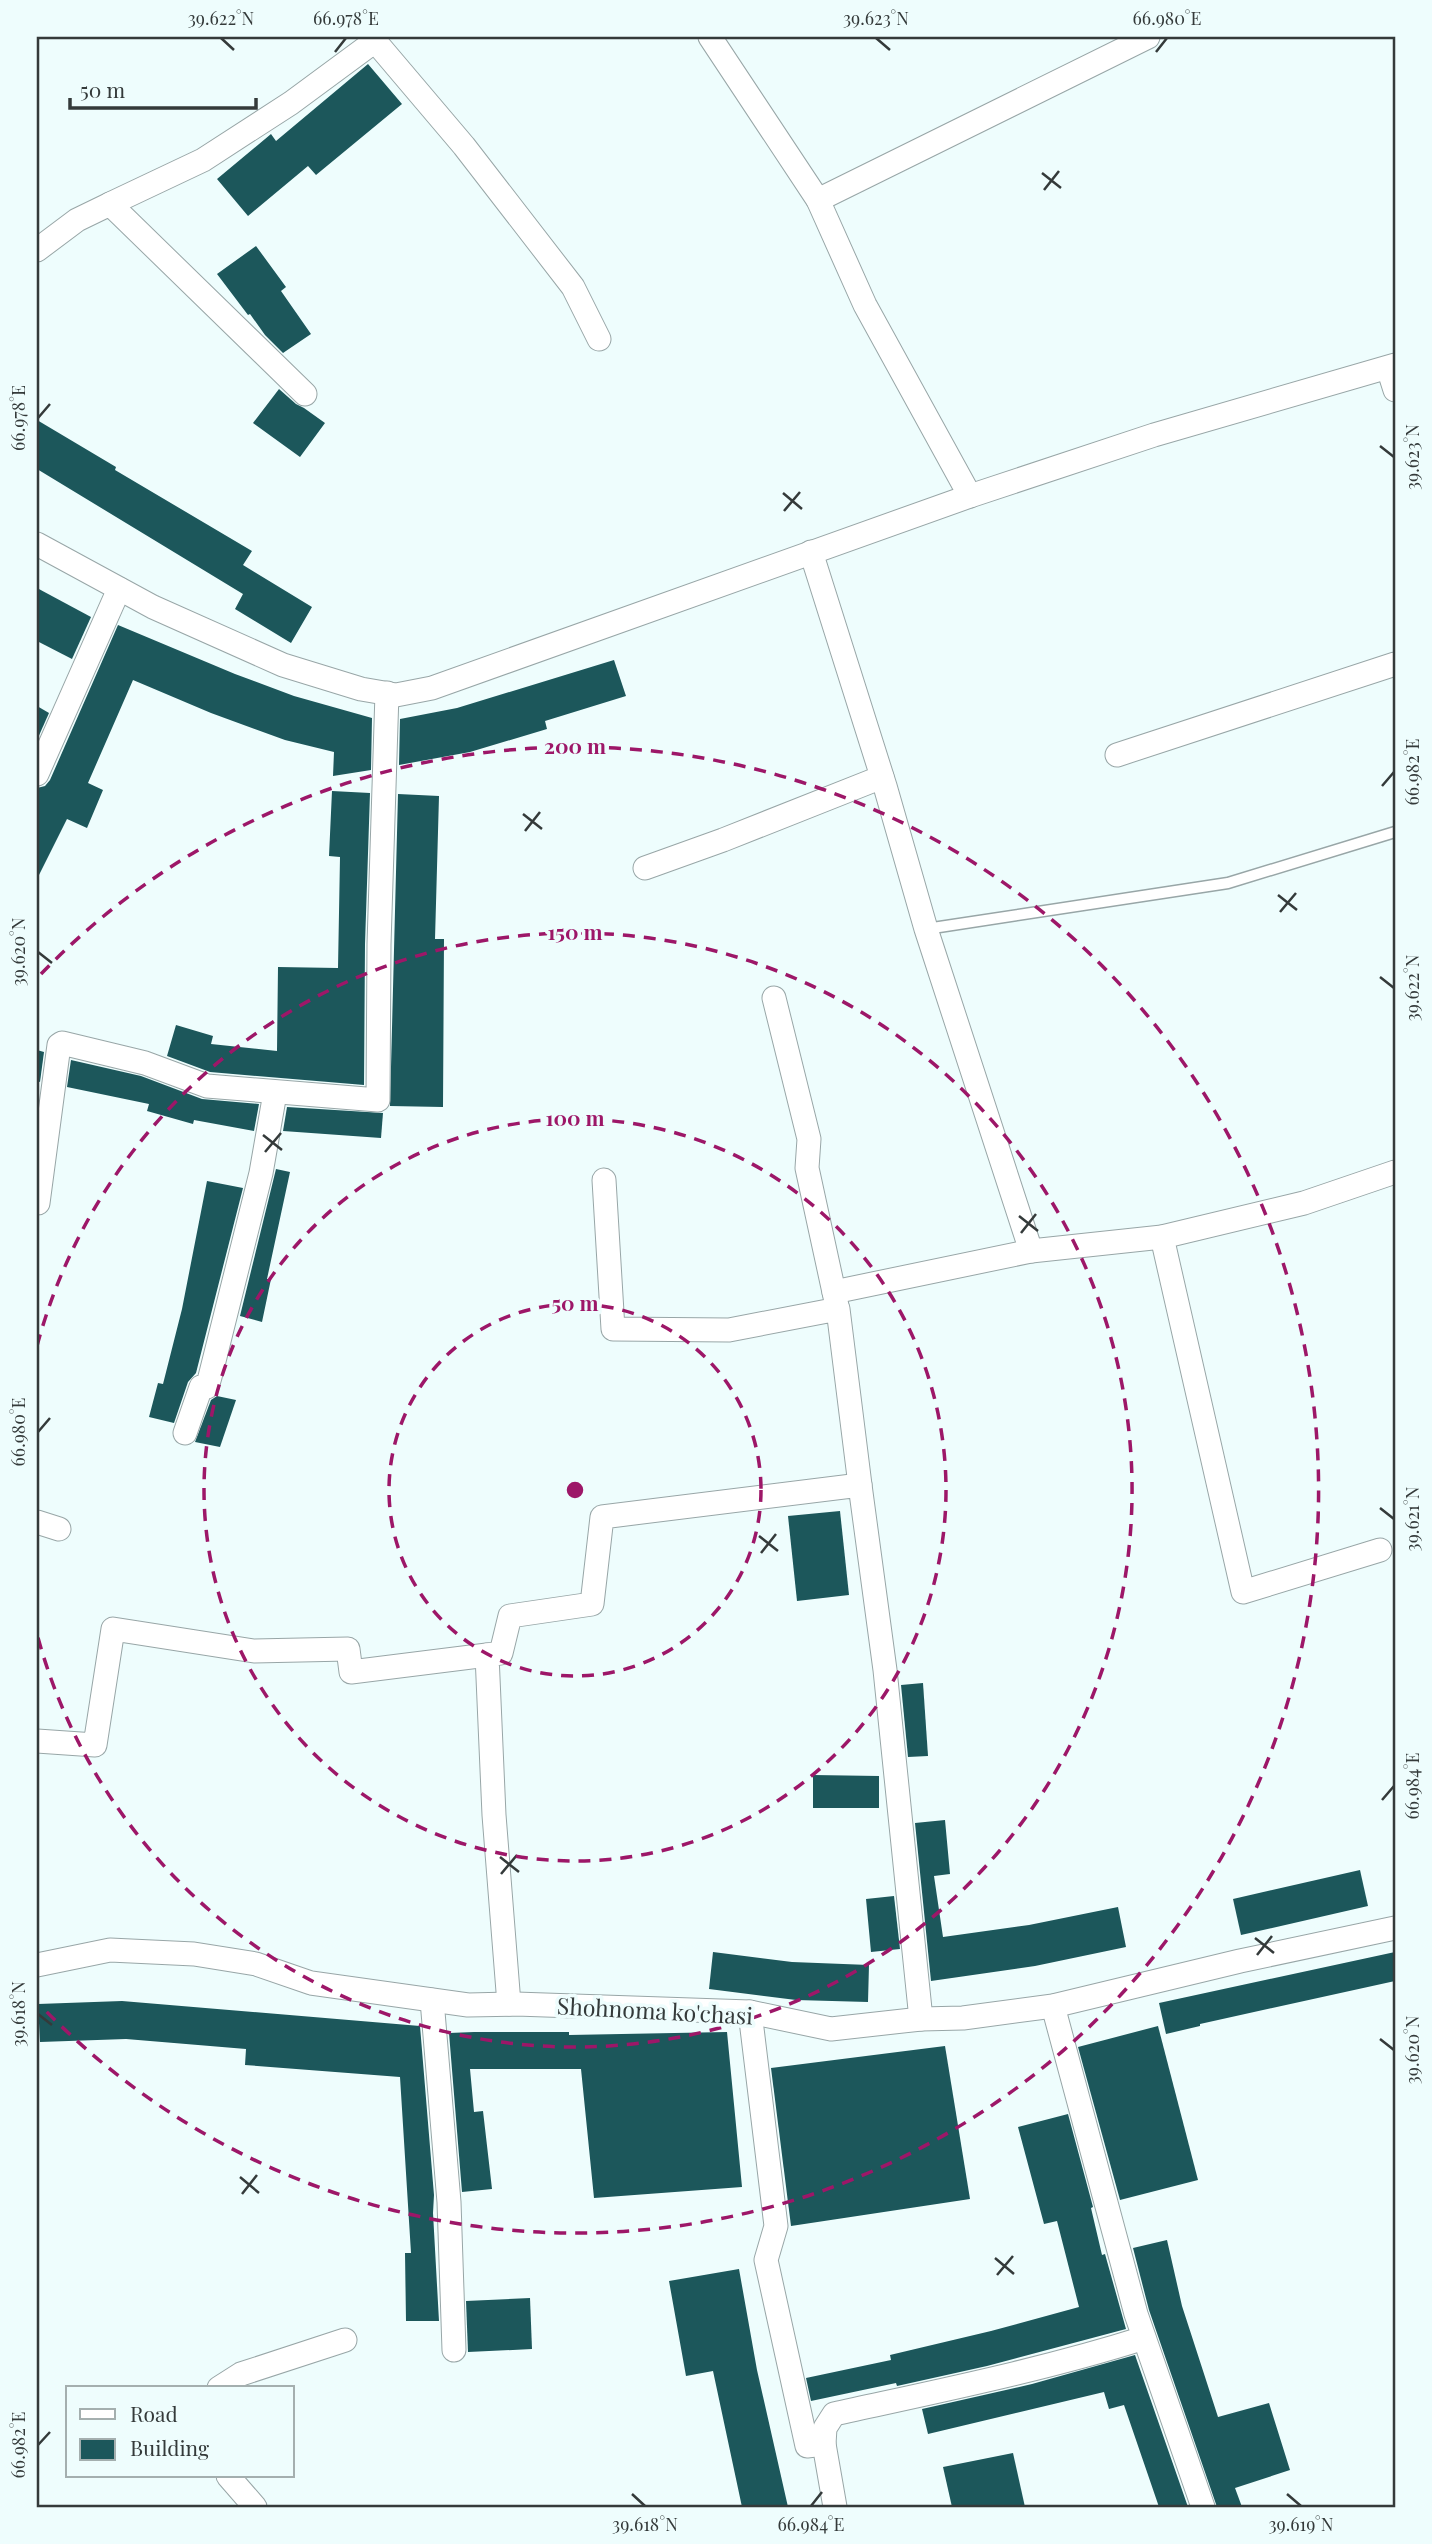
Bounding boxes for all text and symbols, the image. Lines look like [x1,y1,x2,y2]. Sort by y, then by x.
text: 39.622°N [188,6,255,30]
text: 66.978°E [313,6,379,30]
text: 39.623°N [843,6,909,30]
text: 66.980°E [1133,6,1201,30]
scale bar [70,66,256,110]
text: 50 m [80,75,126,103]
text: 66.978°E [6,385,30,451]
text: 39.623°N [1400,424,1424,490]
text: 200 m [544,731,606,759]
text: 66.982°E [1400,739,1424,805]
text: 39.620°N [6,917,30,986]
text: 150 m [548,917,602,945]
text: 39.622°N [1400,954,1424,1021]
text: 100 m [545,1103,605,1131]
text: 50 m [551,1288,599,1316]
text: 66.980°E [6,1398,30,1466]
centre of rings [563,1478,587,1502]
text: 39.621°N [1400,1486,1424,1551]
text: 66.984°E [1400,1752,1424,1820]
text: 39.618°N [6,1981,30,2047]
street label: Shohnoma ko'chasi [556,1989,754,2031]
text: 39.620°N [1400,2015,1424,2084]
legend [66,2386,294,2478]
text: Road [130,2399,178,2427]
text: 66.982°E [6,2412,30,2478]
text: Building [130,2433,209,2461]
text: 39.618°N [612,2512,678,2536]
text: 66.984°E [777,2512,845,2536]
text: 39.619°N [1268,2512,1334,2536]

